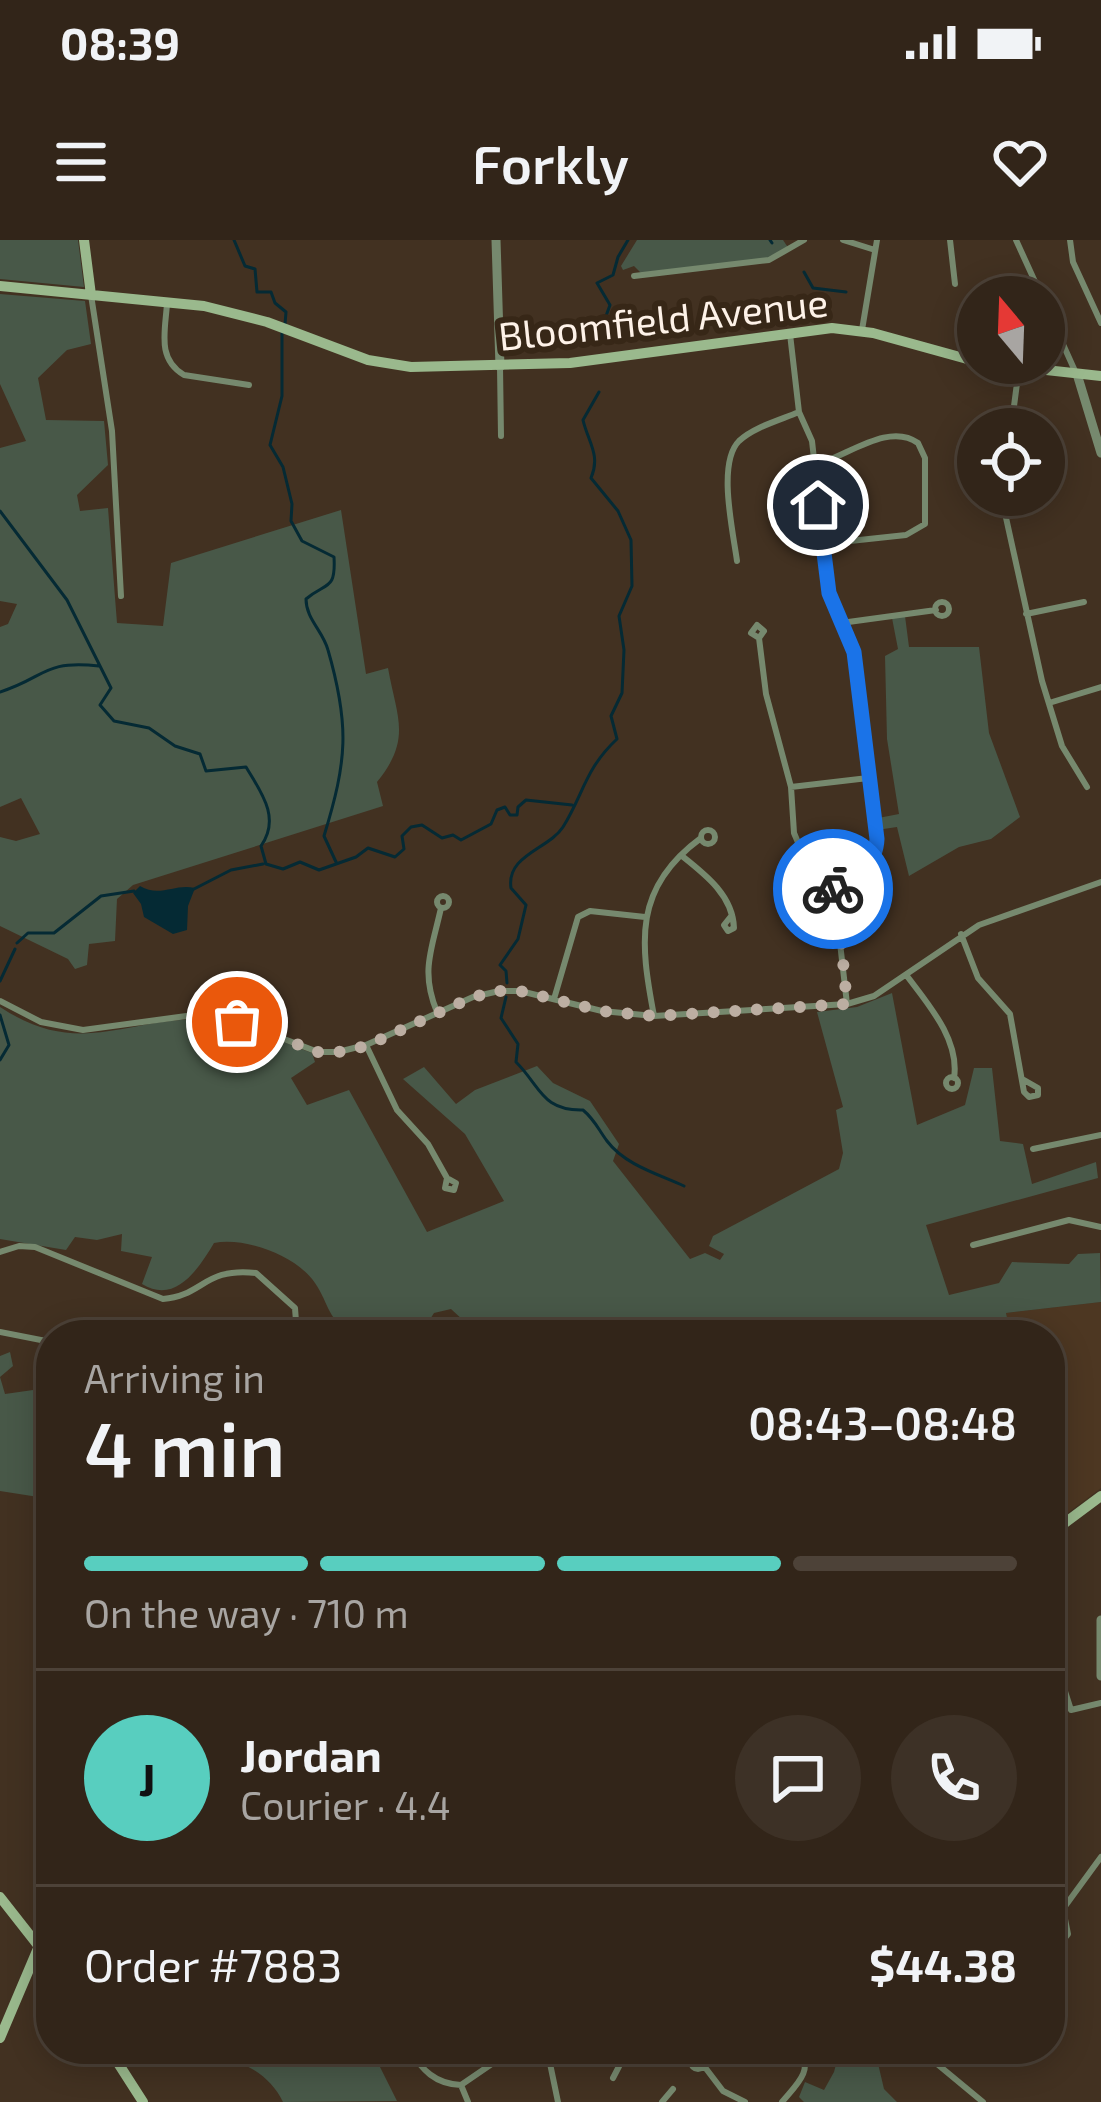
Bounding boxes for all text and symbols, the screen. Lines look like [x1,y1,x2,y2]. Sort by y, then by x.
text: 08:39 [60,15,180,69]
icon: menu [48,129,114,195]
icon: heart [987,129,1053,195]
text: Forkly [472,130,629,195]
north arrow [957,276,1065,384]
map controls [957,276,1065,516]
street label: Bloomfield Avenue [496,277,830,359]
button: locate [957,408,1065,516]
pin [767,454,869,556]
icon: home [785,472,851,538]
courier [773,829,893,949]
icon: bike [800,856,866,922]
pin [186,971,288,1073]
icon: bag [204,989,270,1055]
text: Arriving in [84,1354,265,1401]
text: 08:43–08:48 [748,1395,1017,1449]
text: 4 min [84,1399,285,1493]
text: On the way · 710 m [84,1589,409,1636]
button: chat [735,1715,861,1841]
button: phone [891,1715,1017,1841]
text: Jordan [240,1727,382,1781]
text: J [139,1751,155,1805]
text: Courier · 4.4 [240,1781,451,1828]
text: Order #7883 [84,1937,342,1991]
text: $44.38 [869,1937,1017,1991]

